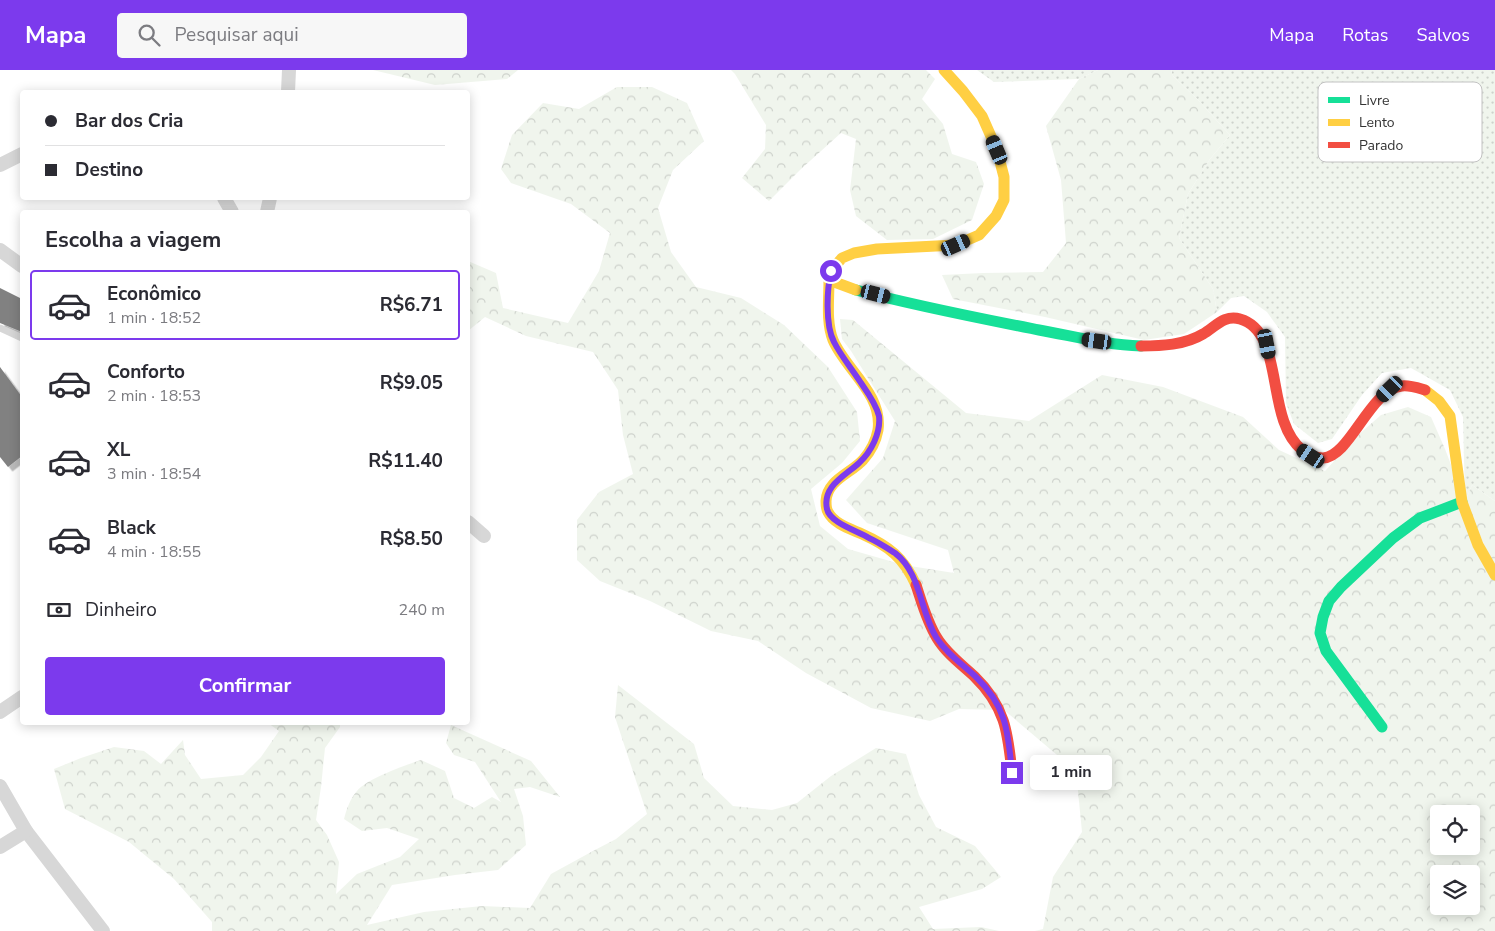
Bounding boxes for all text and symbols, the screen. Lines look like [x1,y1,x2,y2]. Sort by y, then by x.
search box [117,13,467,58]
text: Mapa [25,19,87,51]
icon: search [135,21,163,49]
text: Pesquisar aqui [175,22,299,48]
text: Mapa [1269,23,1314,47]
text: Rotas [1342,23,1388,47]
text: Salvos [1416,23,1470,47]
legend [1318,82,1482,162]
text: Livre [1359,91,1389,110]
text: Bar dos Cria [75,108,183,134]
text: Lento [1359,113,1395,132]
car [984,133,1009,167]
text: Parado [1359,136,1403,155]
text: Destino [75,157,143,183]
text: Escolha a viagem [45,225,221,255]
car [939,232,972,258]
route start [820,260,842,282]
text: Econômico [107,281,201,307]
icon: car [47,283,92,328]
car [859,283,892,305]
text: R$6.71 [380,292,443,318]
text: 1 min · 18:52 [107,307,201,329]
car [1256,328,1277,360]
car [1081,331,1112,351]
text: Conforto [107,359,185,385]
icon: car [47,361,92,406]
text: R$9.05 [380,370,443,396]
car [1374,373,1406,405]
text: 2 min · 18:53 [107,385,201,407]
text: XL [107,437,130,463]
icon: car [47,439,92,484]
car [1294,441,1327,471]
text: R$11.40 [368,448,443,474]
text: 3 min · 18:54 [107,463,201,485]
text: Black [107,515,156,541]
icon: car [47,517,92,562]
text: R$8.50 [380,526,443,552]
text: 4 min · 18:55 [107,541,201,563]
icon: cash [45,596,73,624]
text: Dinheiro [85,597,157,623]
text: 240 m [398,599,445,621]
button: Confirmar [45,657,445,715]
callout: 1 min [1030,756,1112,790]
text: 1 min [1050,761,1092,783]
route end [1001,762,1023,784]
map controls [1430,805,1480,915]
button: locate [1430,805,1480,855]
button: layers [1430,865,1480,915]

